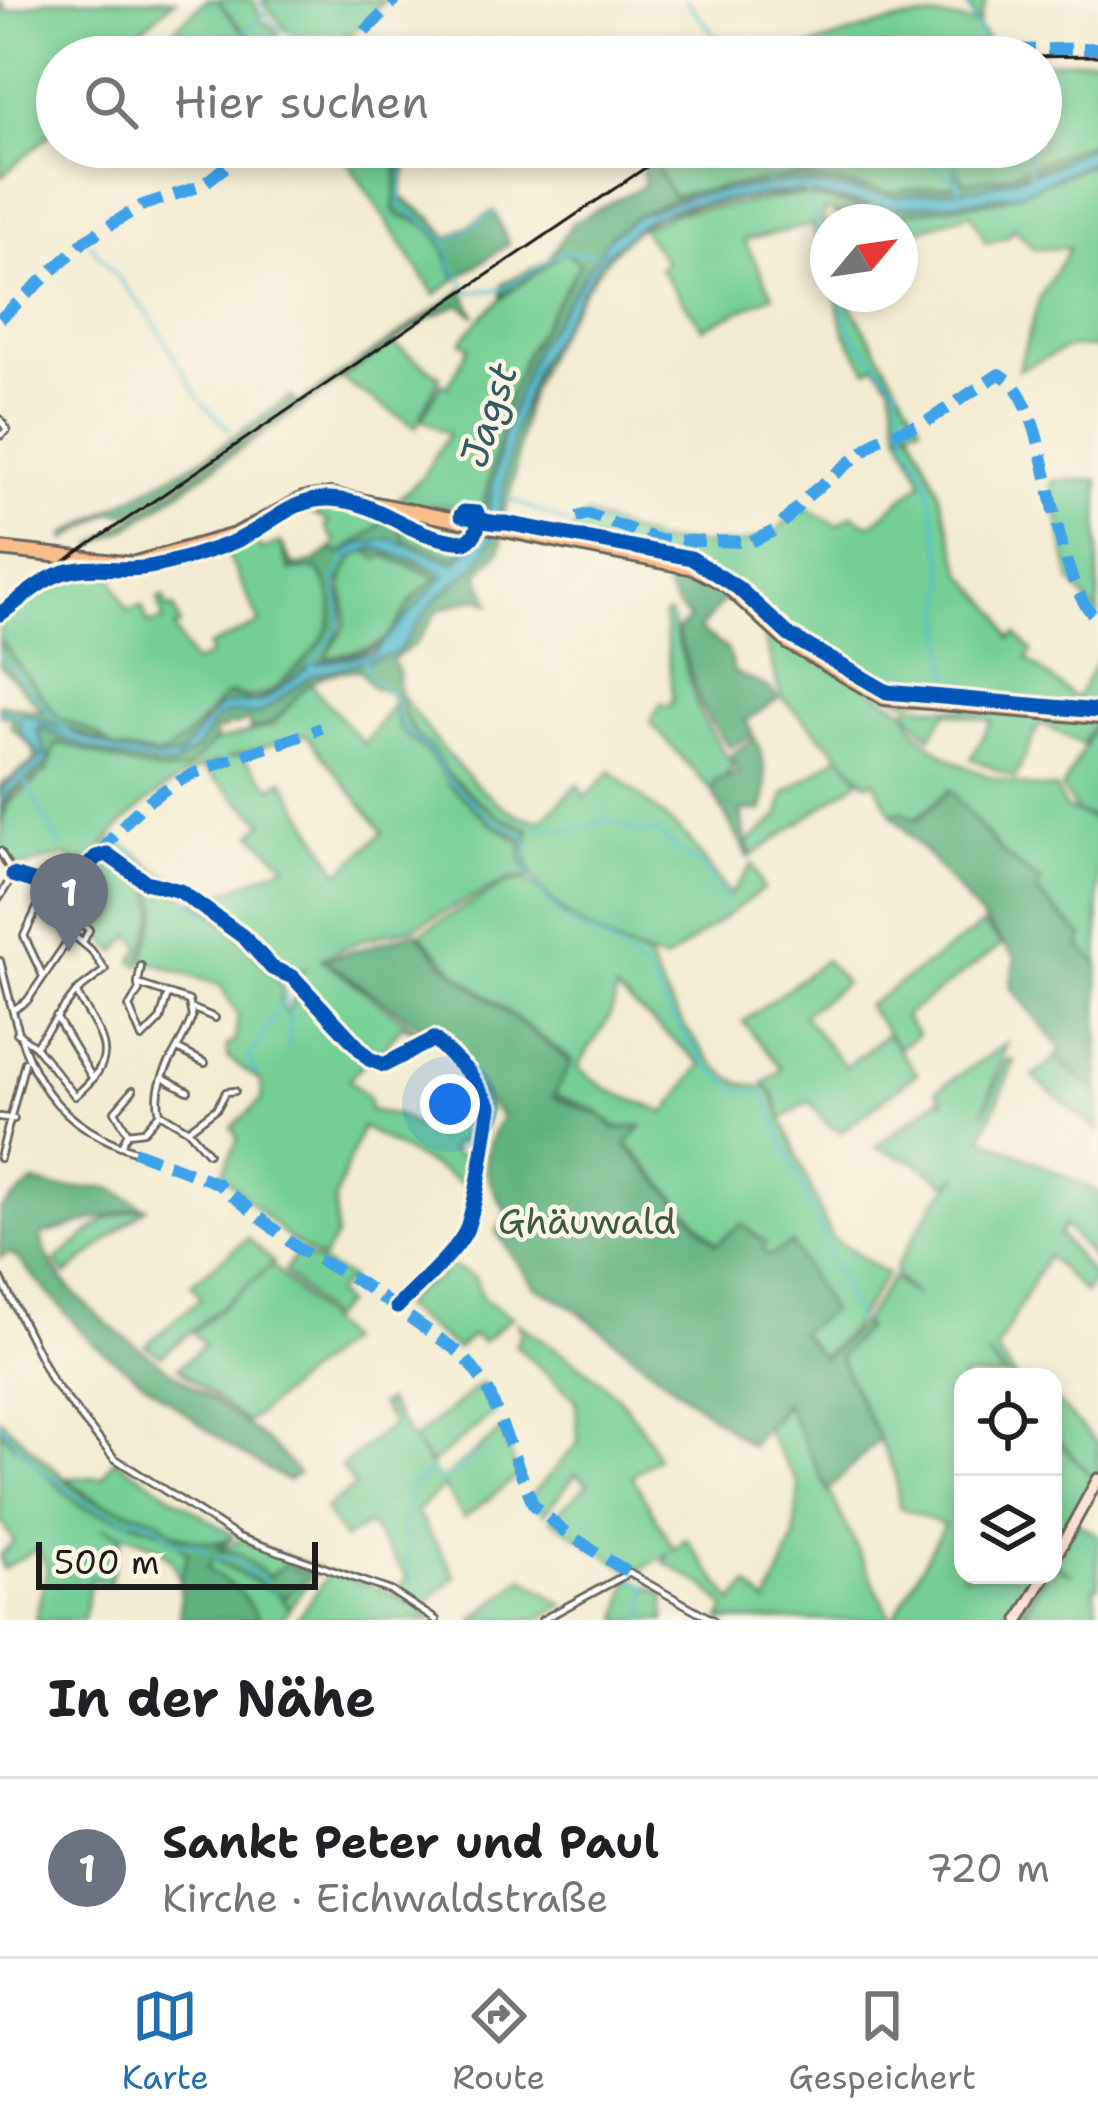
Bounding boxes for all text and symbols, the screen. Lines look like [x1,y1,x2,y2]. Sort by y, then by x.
search box [36,36,1062,168]
icon: search [78,69,144,135]
text: Hier suchen [174,72,429,132]
north arrow [810,204,918,312]
water label: Jagst [447,356,529,474]
pin: 1 [30,853,108,952]
your location [420,1074,480,1134]
park label: Ghäuwald [498,1197,676,1246]
map controls [954,1368,1062,1584]
button: locate [954,1368,1062,1476]
button: layers [954,1476,1062,1584]
scale bar [36,1536,318,1589]
text: 500 m [54,1540,160,1585]
text: In der Nähe [48,1664,376,1732]
text: Sankt Peter und Paul [162,1812,659,1872]
text: 1 [78,1842,96,1894]
text: 720 m [926,1842,1050,1894]
text: Kirche · Eichwaldstraße [162,1872,608,1924]
tab: Karte [122,1983,209,2100]
tab: Route [452,1983,545,2100]
tab: Gespeichert [789,1983,976,2100]

